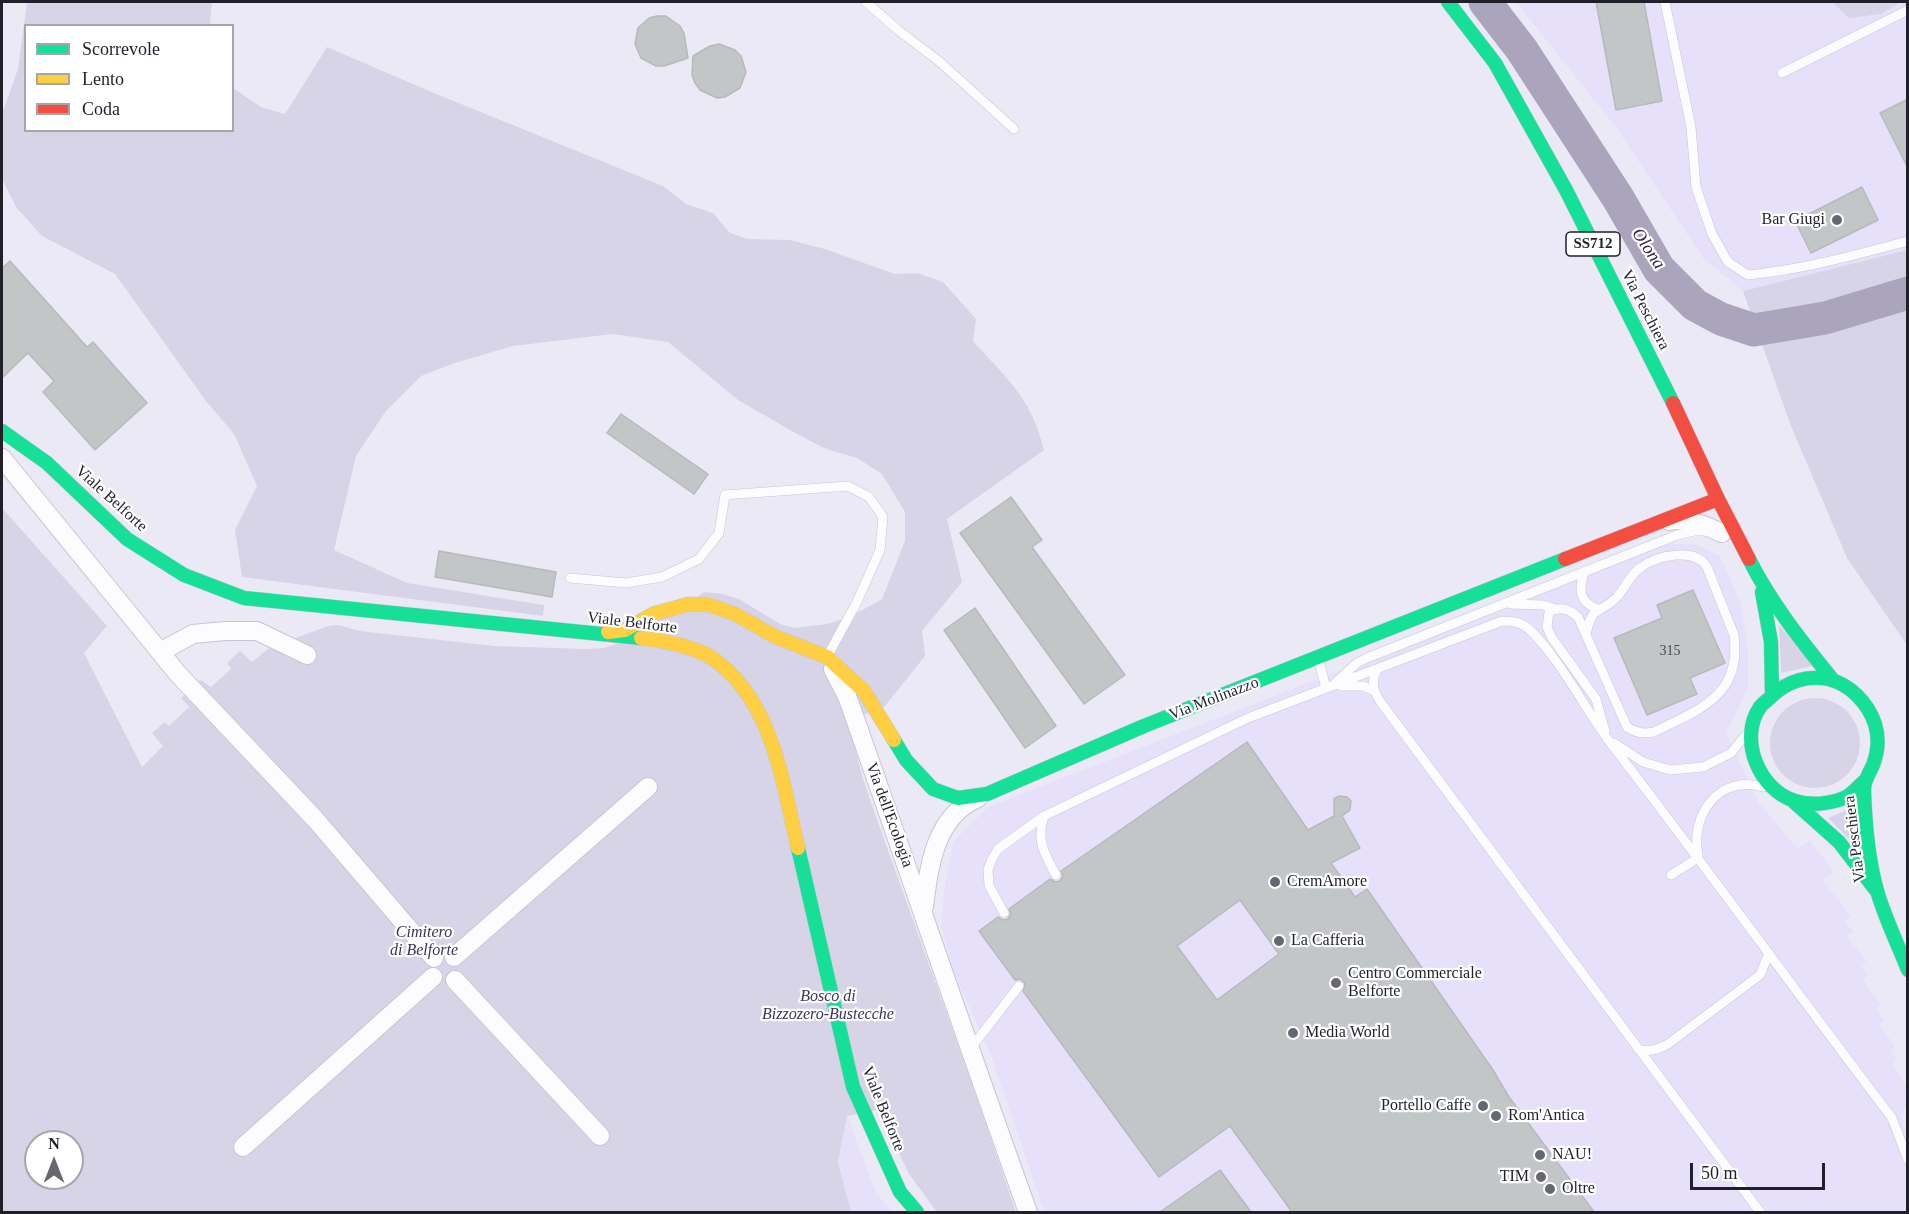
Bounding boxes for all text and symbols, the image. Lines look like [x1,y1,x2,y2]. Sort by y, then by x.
legend [24,24,234,132]
text: Scorrevole [82,39,160,59]
text: Lento [82,69,124,89]
text: Coda [82,99,120,119]
place label: Bar Giugi [1761,210,1825,230]
marker: Bar Giugi [1830,213,1844,227]
water label: Olona [1626,224,1670,274]
road number: SS712 [1566,232,1620,256]
street label: Via Peschiera [1617,267,1673,353]
street label: Viale Belforte [71,462,151,536]
street label: Viale Belforte [586,608,678,638]
house number: 315 [1660,643,1680,659]
street label: Via Molinazzo [1166,673,1262,725]
street label: Via dell'Ecologia [861,760,917,870]
street label: Via Peschiera [1840,794,1870,884]
place label: CremAmore [1287,872,1367,892]
marker: CremAmore [1268,875,1282,889]
park label: Cimitero di Belforte [390,923,458,961]
place label: La Cafferia [1291,931,1364,951]
marker: La Cafferia [1272,934,1286,948]
place label: Centro Commerciale Belforte [1348,964,1482,1002]
marker: Centro Commerciale Belforte [1329,976,1343,990]
park label: Bosco di Bizzozero-Bustecche [762,987,894,1025]
place label: Media World [1305,1023,1389,1043]
marker: Media World [1286,1026,1300,1040]
street label: Viale Belforte [857,1064,909,1154]
place label: Portello Caffe [1381,1096,1471,1116]
marker: Portello Caffe [1476,1099,1490,1113]
place label: Rom'Antica [1508,1106,1585,1126]
marker: Rom'Antica [1489,1109,1503,1123]
north arrow [24,1130,84,1190]
text: N [48,1135,60,1152]
place label: NAU! [1552,1145,1592,1165]
marker: NAU! [1533,1148,1547,1162]
scale bar [1693,1151,1828,1189]
text: 50 m [1701,1163,1738,1183]
place label: TIM [1500,1167,1529,1187]
marker: TIM [1534,1170,1548,1184]
place label: Oltre [1562,1179,1595,1199]
marker: Oltre [1543,1182,1557,1196]

